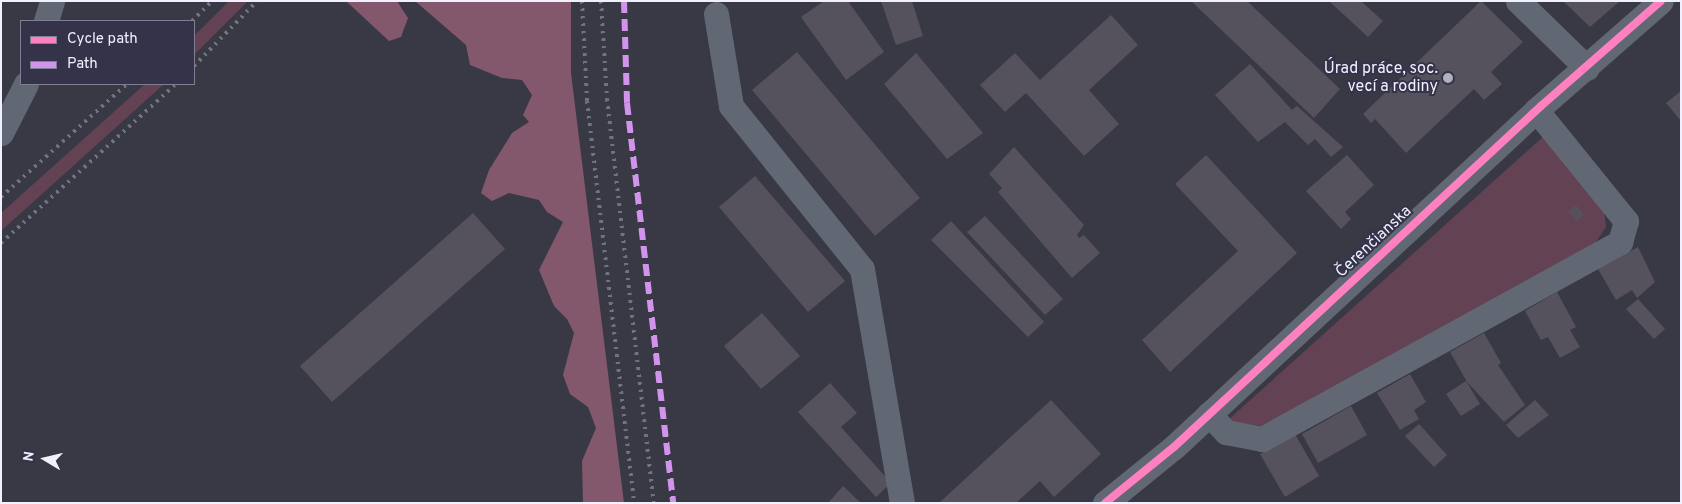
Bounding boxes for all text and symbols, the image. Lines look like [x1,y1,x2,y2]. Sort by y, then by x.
legend [20,20,195,85]
text: Cycle path [67,30,138,49]
text: Path [67,55,98,74]
place label: Úrad práce, soc. vecí a rodiny [1324,59,1438,97]
marker: Úrad práce, soc. vecí a rodiny [1442,72,1454,84]
street label: Čerenčianska [1332,202,1416,282]
north arrow [20,434,70,484]
text: N [21,450,39,463]

